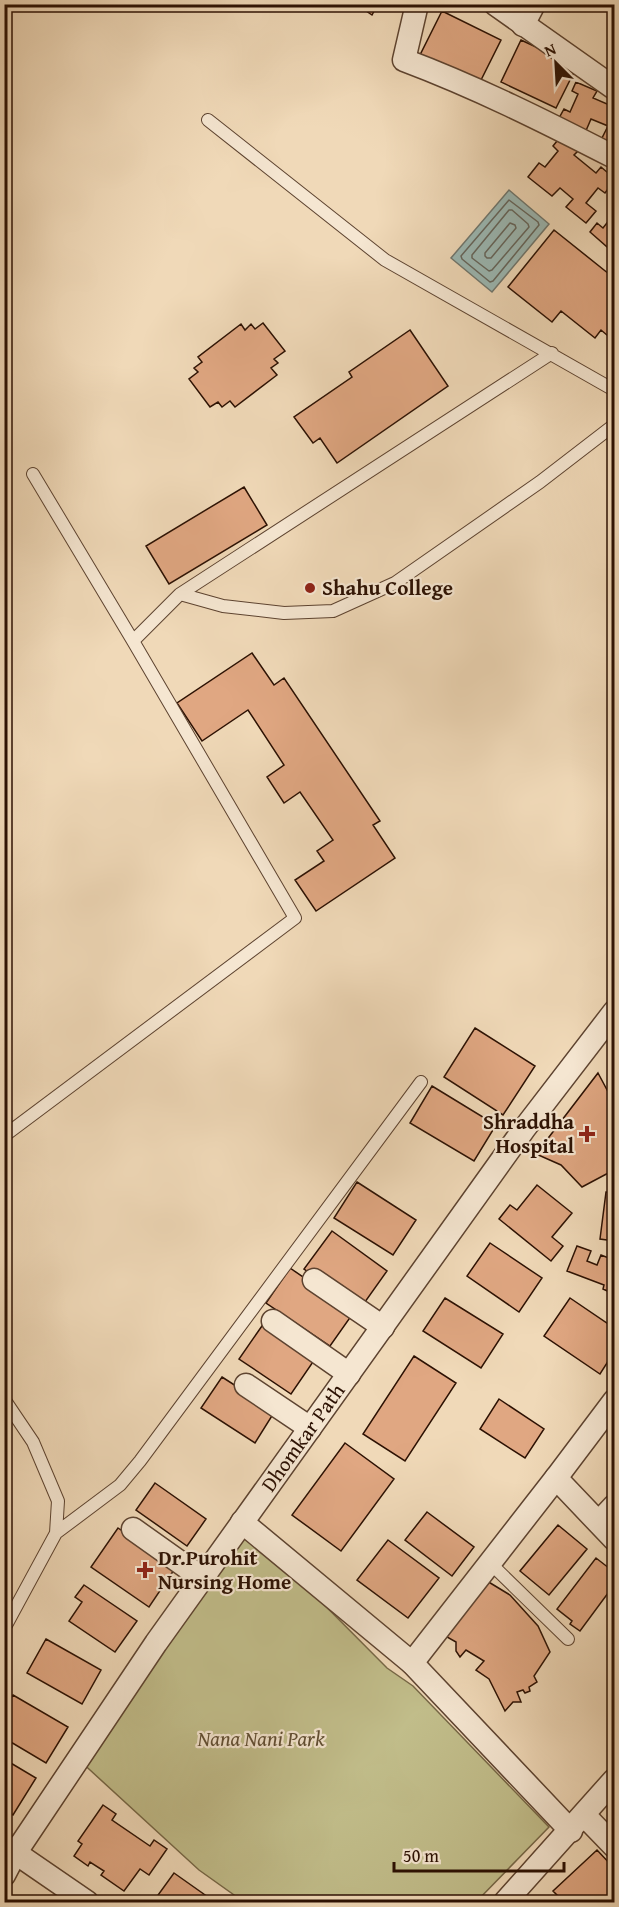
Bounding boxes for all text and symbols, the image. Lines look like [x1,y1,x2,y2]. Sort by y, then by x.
north arrow [526,33,586,93]
text: N [540,36,560,62]
place label: Shahu College [322,572,453,603]
marker: Shahu College [303,581,317,595]
place label: Shraddha Hospital [483,1106,574,1161]
marker: Shraddha Hospital [578,1125,596,1143]
street label: Dhomkar Path [253,1377,352,1498]
place label: Dr.Purohit Nursing Home [158,1542,291,1597]
marker: Dr.Purohit Nursing Home [136,1561,154,1579]
park label: Nana Nani Park [197,1723,325,1754]
scale bar [394,1835,564,1873]
text: 50 m [403,1842,439,1869]

